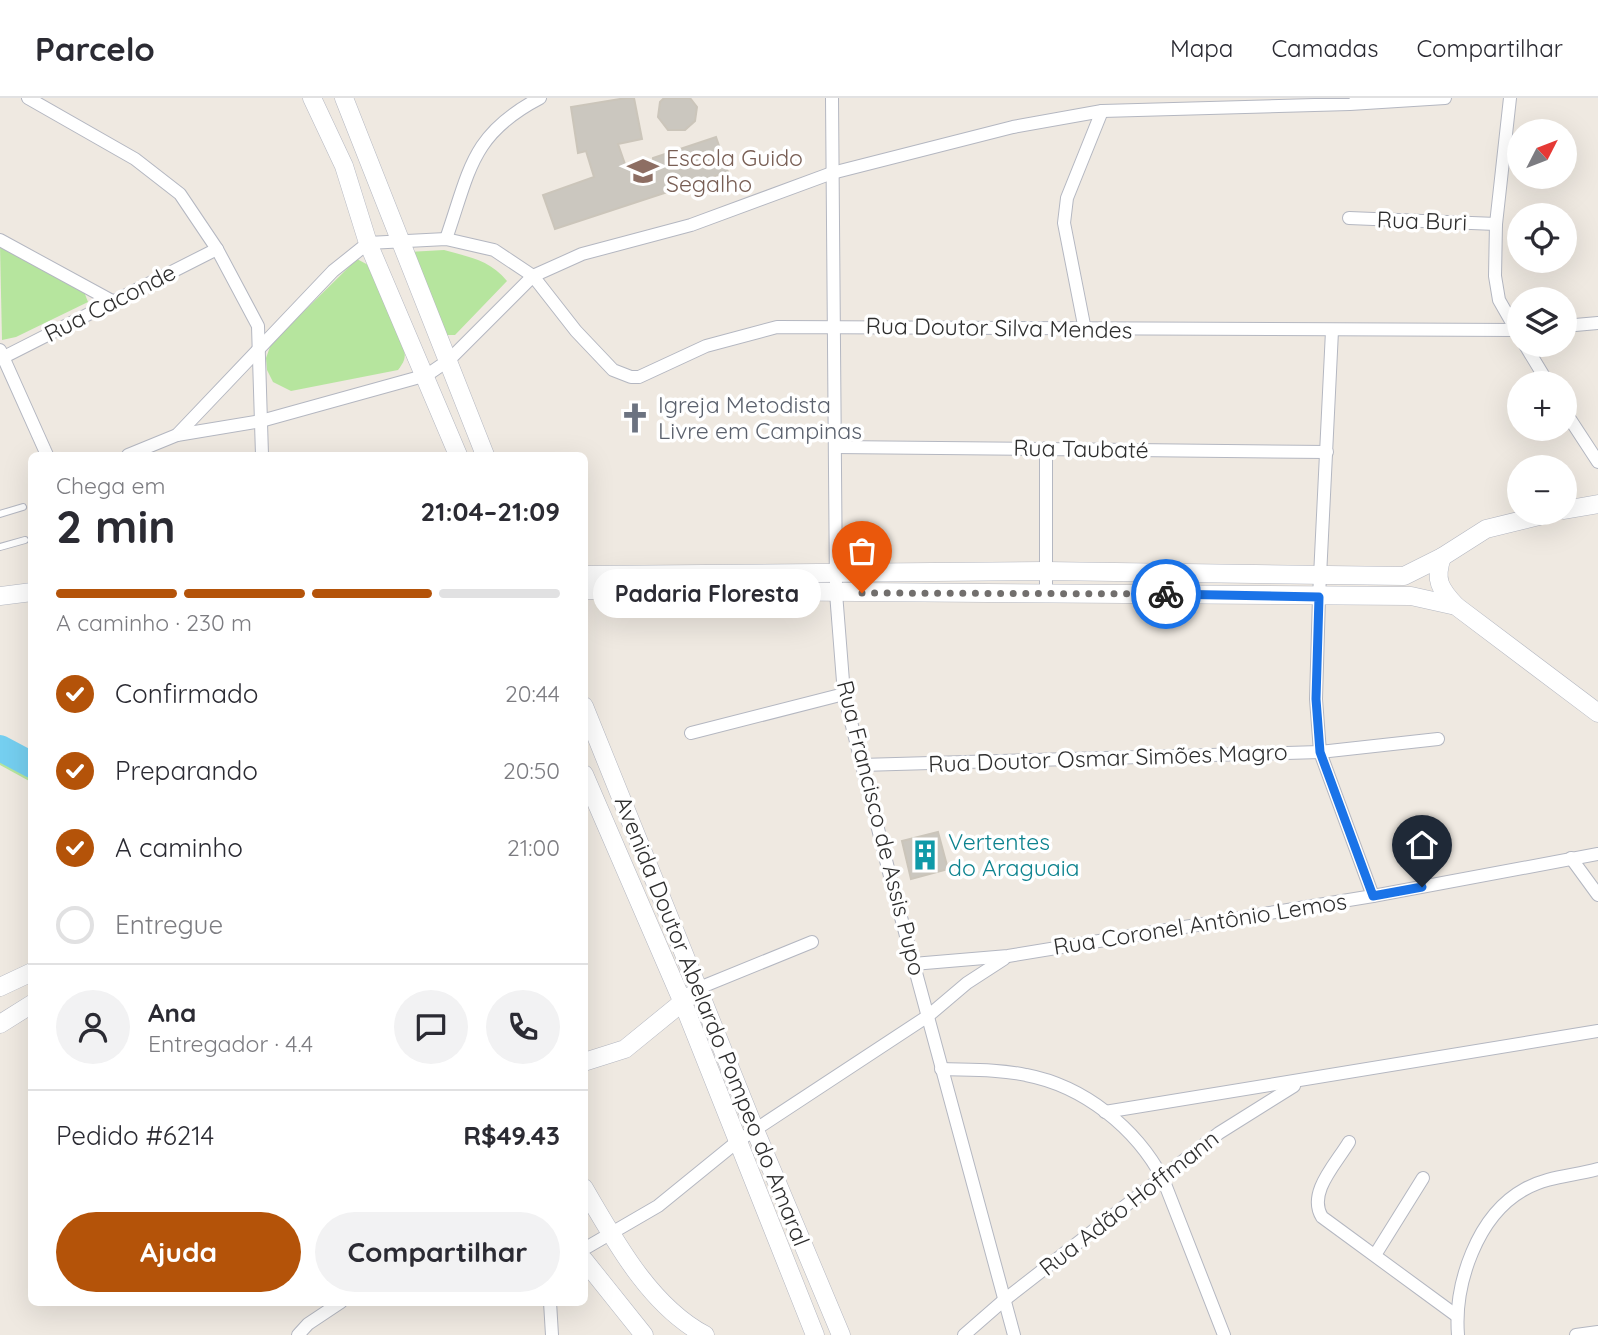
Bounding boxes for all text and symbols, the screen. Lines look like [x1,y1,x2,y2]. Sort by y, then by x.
text: Parcelo [35,28,155,69]
text: Mapa [1170,33,1233,63]
text: Camadas [1271,33,1378,63]
text: Compartilhar [1416,33,1563,63]
north arrow [1507,119,1577,189]
map controls [1507,119,1577,525]
place label: Escola Guido Segalho [666,143,803,198]
school or university icon: Escola Guido Segalho [626,154,660,188]
button: locate [1507,203,1577,273]
street label: Rua Buri [1376,204,1468,237]
street label: Rua Caconde [39,257,180,348]
button: layers [1507,287,1577,357]
street label: Rua Doutor Silva Mendes [865,311,1133,344]
button: + [1507,371,1577,441]
place label: Igreja Metodista Livre em Campinas [658,390,862,445]
church icon: Igreja Metodista Livre em Campinas [618,401,652,435]
street label: Rua Taubaté [1013,433,1149,464]
button: − [1507,455,1577,525]
text: Chega em [56,471,165,500]
text: 21:04–21:09 [421,495,560,528]
text: 2 min [56,497,176,555]
pin [832,521,892,593]
icon: bag [843,532,881,570]
courier [1131,559,1201,629]
callout: Padaria Floresta [592,568,820,618]
icon: bike [1147,575,1185,613]
text: Padaria Floresta [615,579,799,608]
text: A caminho · 230 m [56,608,252,637]
icon: check [56,675,94,713]
text: Confirmado [115,677,259,710]
street label: Rua Francisco de Assis Pupo [831,677,932,978]
text: 20:44 [505,679,560,708]
street label: Rua Doutor Osmar Simões Magro [928,737,1288,778]
icon: check [56,752,94,790]
text: Preparando [115,754,258,787]
text: 20:50 [503,756,560,785]
street label: Avenida Doutor Abelardo Pompeo do Amaral [609,792,816,1250]
pin [1392,815,1452,887]
icon: home [1403,826,1441,864]
place label: Vertentes do Araguaia [948,827,1080,882]
icon: check [56,829,94,867]
text: A caminho [115,831,243,864]
text: 21:00 [507,833,560,862]
building icon: Vertentes do Araguaia [908,838,942,872]
street label: Rua Coronel Antônio Lemos [1051,886,1349,961]
text: Entregue [115,908,223,941]
button: person [56,990,130,1064]
button: chat [394,990,468,1064]
button: phone [486,990,560,1064]
text: Ana [148,996,196,1029]
text: Entregador · 4.4 [148,1029,313,1058]
text: Pedido #6214 [56,1119,214,1152]
text: R$49.43 [463,1119,560,1152]
street label: Rua Adão Hoffmann [1033,1123,1224,1282]
button: Ajuda [56,1212,301,1292]
button: Compartilhar [315,1212,560,1292]

